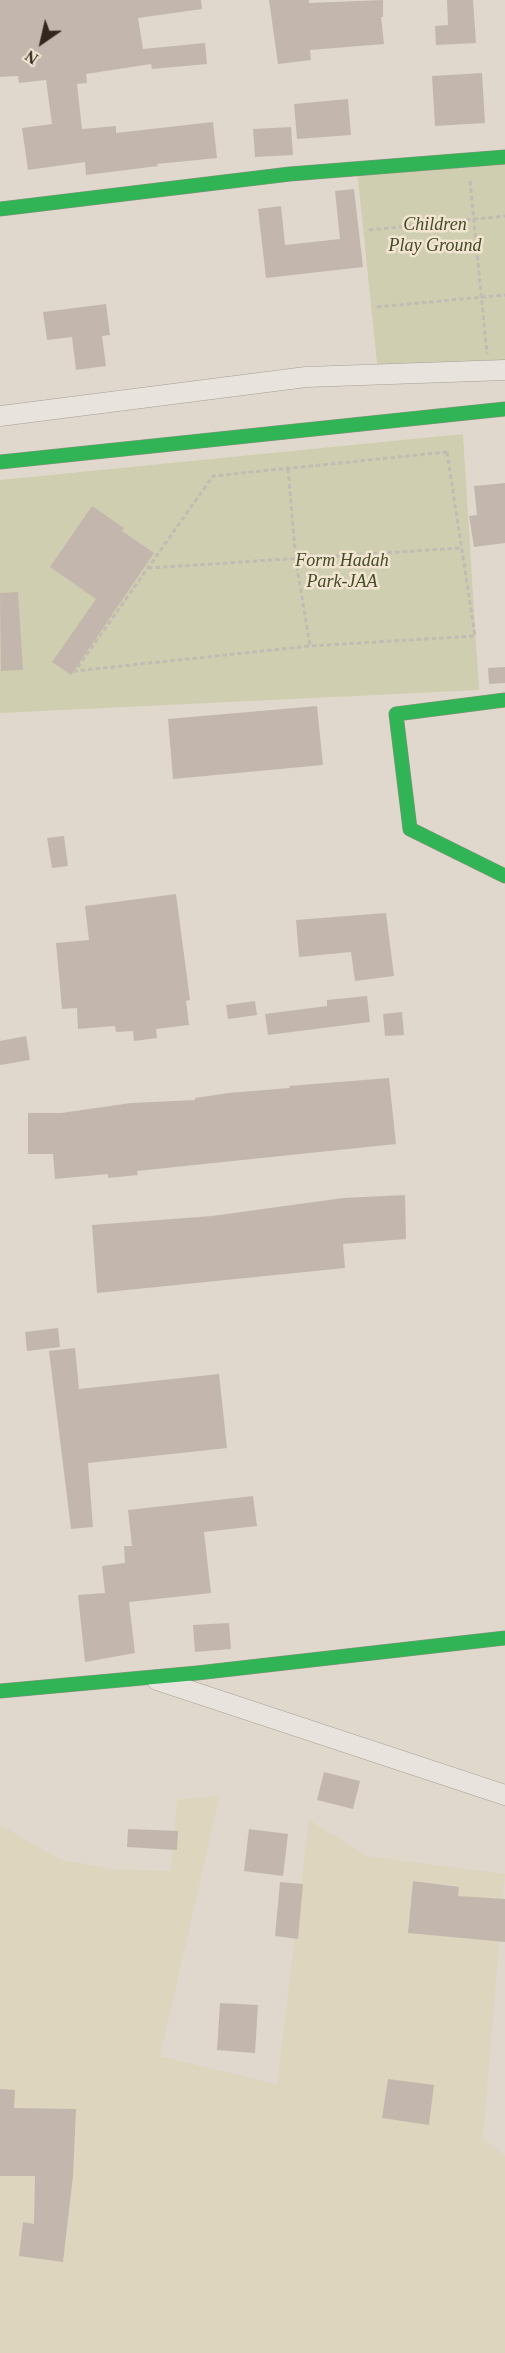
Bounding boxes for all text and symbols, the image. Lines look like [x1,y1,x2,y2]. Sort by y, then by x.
north arrow [12,12,72,72]
text: N [22,47,41,68]
park label: Children Play Ground [389,214,481,256]
park label: Form Hadah Park-JAA [295,550,389,592]

